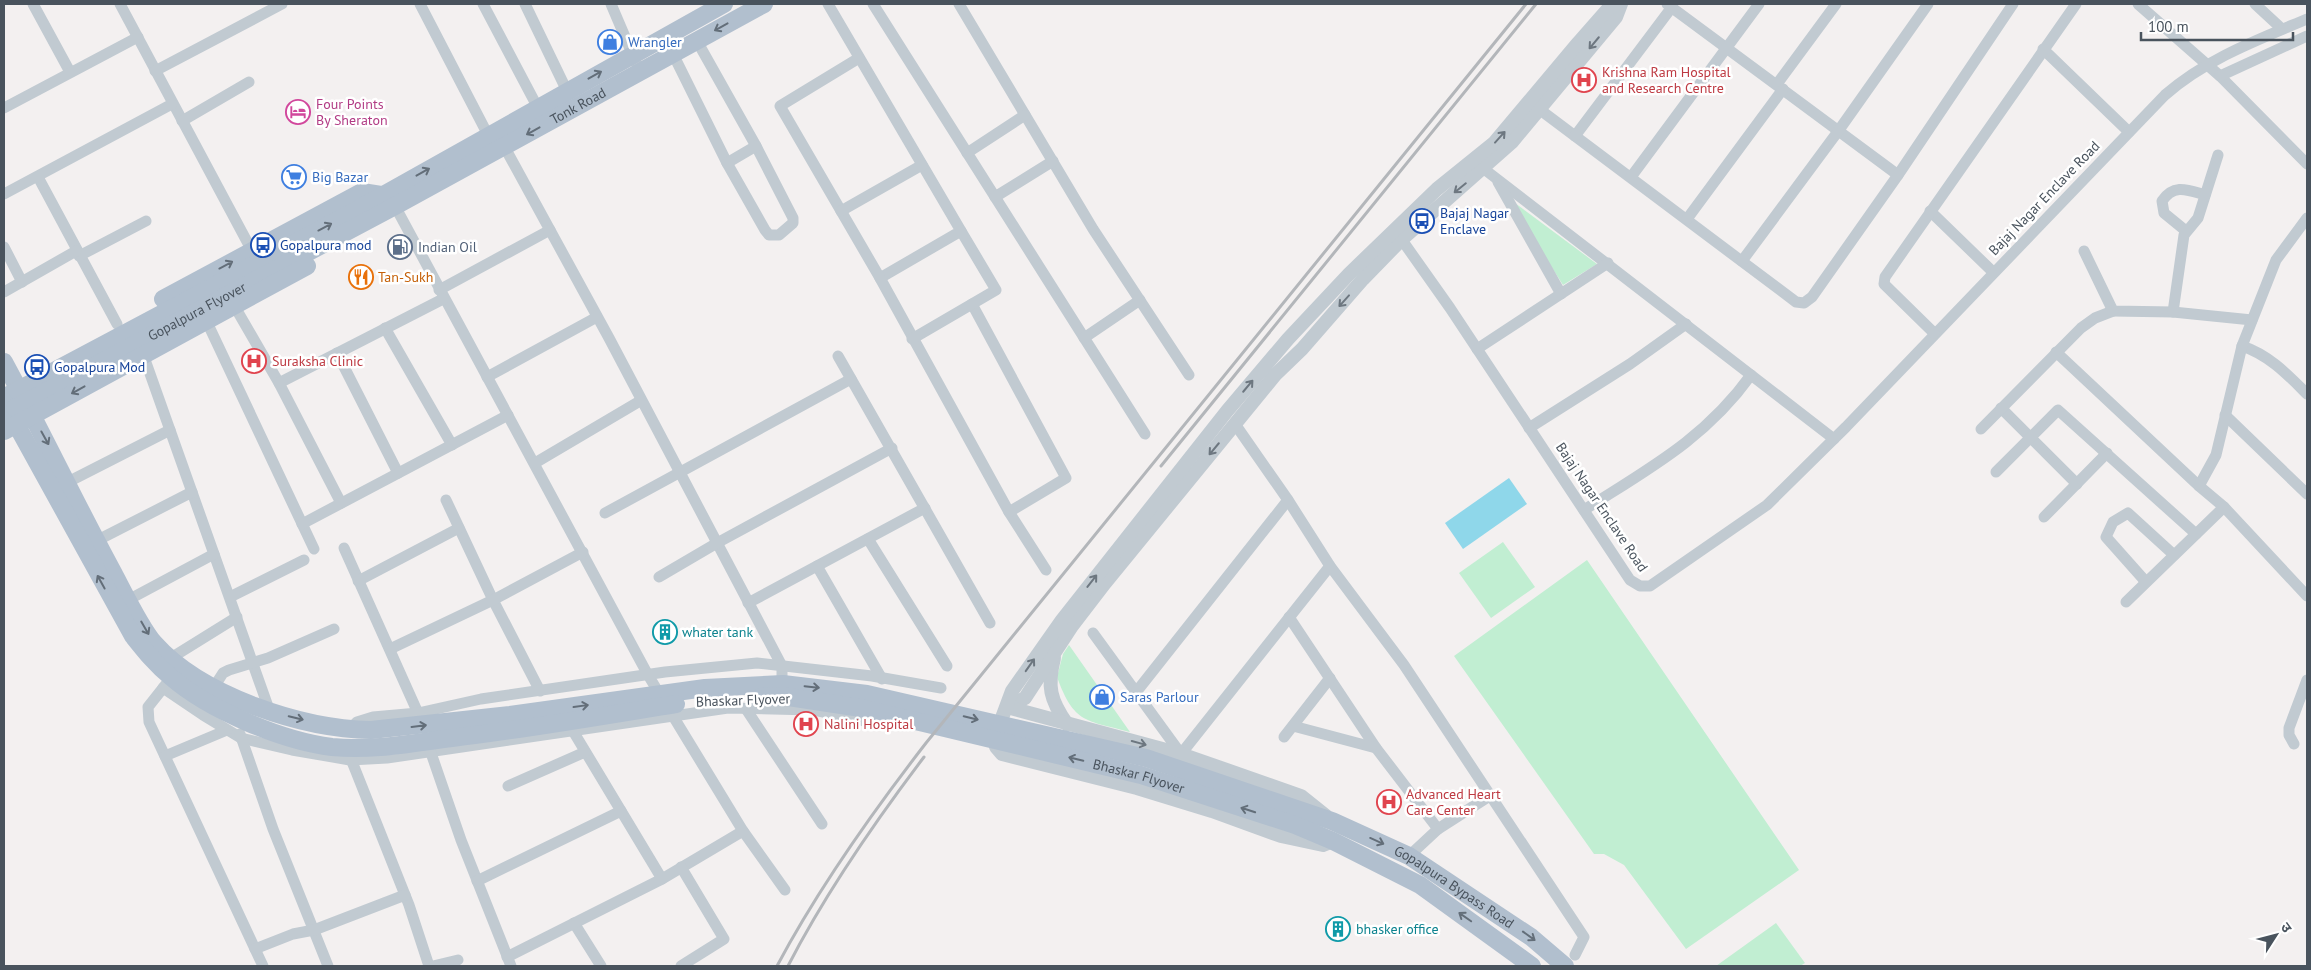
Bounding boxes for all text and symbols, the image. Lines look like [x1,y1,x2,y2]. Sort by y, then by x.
scale bar [2141,10,2294,42]
text: 100 m [2148,17,2189,36]
one-way arrow [715,23,729,33]
shop icon: Wrangler [597,29,623,55]
place label: Wrangler [628,33,682,51]
one-way arrow [1588,37,1599,50]
place label: Krishna Ram Hospital and Research Centre [1602,63,1731,97]
hospital icon: Krishna Ram Hospital and Research Centre [1571,67,1597,93]
one-way arrow [588,70,603,80]
street label: Tonk Road [547,83,609,128]
place label: Four Points By Sheraton [316,95,388,129]
hotel icon: Four Points By Sheraton [285,99,311,125]
one-way arrow [526,126,541,136]
one-way arrow [1494,130,1506,143]
street label: Bajaj Nagar Enclave Road [1985,137,2103,259]
supermarket icon: Big Bazar [281,164,307,190]
one-way arrow [416,166,430,176]
place label: Big Bazar [312,168,369,186]
one-way arrow [1454,182,1467,193]
place label: Bajaj Nagar Enclave [1440,204,1509,238]
bus stop icon: Bajaj Nagar Enclave [1409,208,1435,234]
one-way arrow [317,222,332,231]
bus stop icon: Gopalpura mod [250,232,276,258]
fuel station icon: Indian Oil [387,234,413,260]
place label: Gopalpura mod [280,236,372,254]
place label: Indian Oil [418,238,477,256]
one-way arrow [218,260,233,269]
restaurant icon: Tan-Sukh [348,264,374,290]
place label: Tan-Sukh [378,268,433,286]
street label: Gopalpura Flyover [145,278,249,345]
one-way arrow [1338,294,1349,307]
hospital icon: Suraksha Clinic [241,348,267,374]
place label: Suraksha Clinic [272,352,363,370]
bus stop icon: Gopalpura Mod [24,354,50,380]
place label: Gopalpura Mod [54,358,145,376]
one-way arrow [1243,380,1254,393]
one-way arrow [71,386,86,395]
one-way arrow [40,430,50,445]
street label: Bajaj Nagar Enclave Road [1552,439,1652,575]
one-way arrow [1208,443,1219,456]
one-way arrow [96,575,106,589]
one-way arrow [1086,575,1097,588]
building icon: whater tank [652,619,678,645]
one-way arrow [140,621,150,636]
place label: whater tank [682,623,753,641]
one-way arrow [1026,658,1036,672]
one-way arrow [803,682,819,692]
shop icon: Saras Parlour [1089,684,1115,710]
place label: Saras Parlour [1120,688,1199,706]
street label: Bhaskar Flyover [696,689,791,711]
one-way arrow [572,700,588,710]
hospital icon: Nalini Hospital [793,711,819,737]
one-way arrow [287,714,303,723]
one-way arrow [962,714,978,723]
place label: Nalini Hospital [824,715,913,733]
one-way arrow [411,721,427,731]
one-way arrow [1130,739,1146,748]
one-way arrow [1068,754,1084,763]
street label: Bhaskar Flyover [1091,755,1187,798]
place label: Advanced Heart Care Center [1406,785,1501,819]
hospital icon: Advanced Heart Care Center [1376,789,1402,815]
one-way arrow [1241,805,1257,814]
one-way arrow [1369,837,1384,847]
street label: Gopalpura Bypass Road [1391,841,1518,932]
north arrow [2251,910,2301,960]
one-way arrow [1458,912,1472,922]
building icon: bhasker office [1325,916,1351,942]
text: उ [2277,919,2297,937]
place label: bhasker office [1356,920,1439,938]
one-way arrow [1522,931,1536,941]

